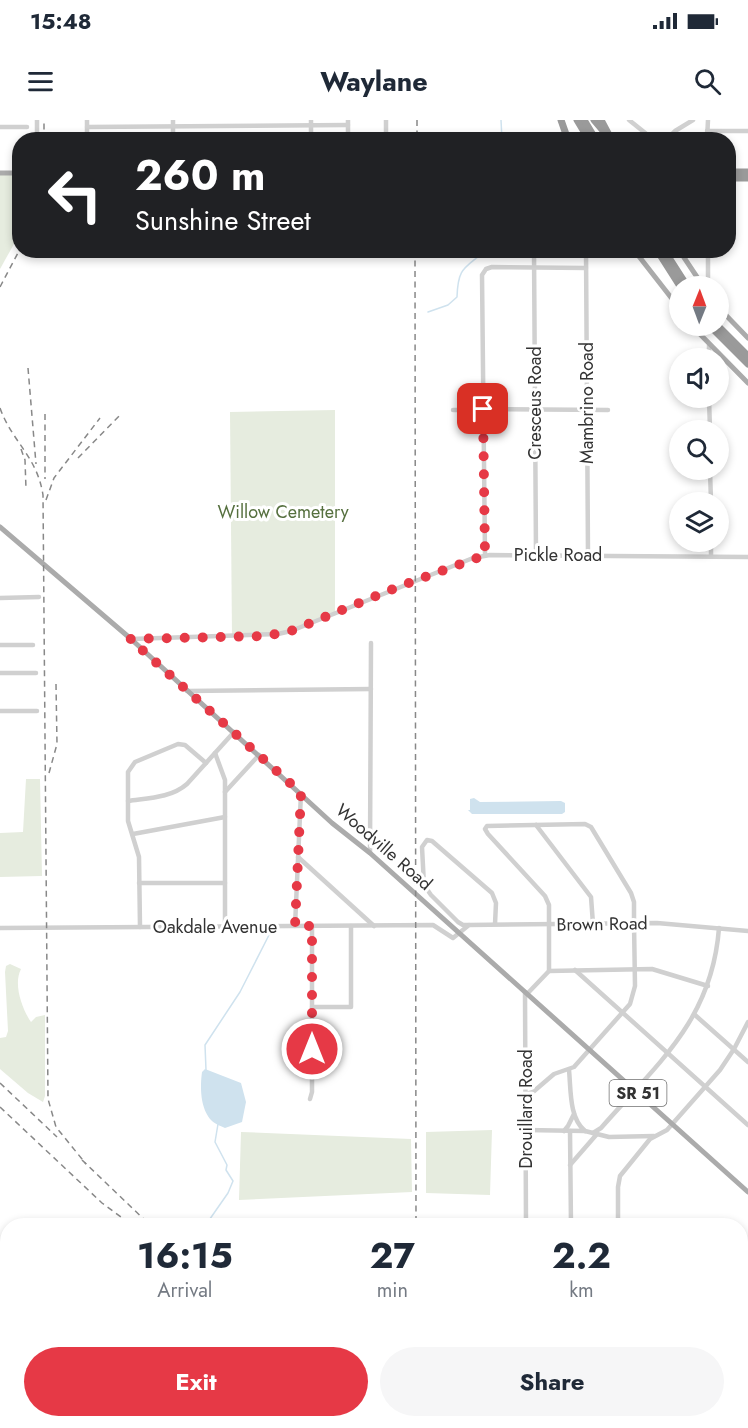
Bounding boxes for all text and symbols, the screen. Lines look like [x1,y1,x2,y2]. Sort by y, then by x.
text: 15:48 [30,5,92,37]
text: Waylane [320,62,428,101]
icon: menu [24,65,57,98]
icon: search [691,65,724,98]
text: 260 m [135,145,266,206]
icon: left [36,156,114,234]
text: Sunshine Street [135,201,311,240]
north arrow [669,276,729,336]
map controls [669,276,729,552]
street label: Mambrino Road [574,342,600,464]
street label: Cresceus Road [522,346,548,460]
button: sound [669,348,729,408]
pin [457,383,508,434]
icon: arrive [466,392,499,425]
button: search [669,420,729,480]
button: layers [669,492,729,552]
park label: Willow Cemetery [217,499,349,525]
street label: Pickle Road [514,542,602,568]
street label: Woodville Road [330,798,438,896]
street label: Brown Road [556,910,648,938]
street label: Oakdale Avenue [153,914,277,940]
position arrow [280,1017,344,1081]
street label: Drouillard Road [513,1049,539,1169]
road number: SR 51 [610,1080,666,1106]
text: 16:15 [137,1229,233,1281]
text: 27 [370,1229,415,1281]
text: 2.2 [552,1229,611,1281]
text: Arrival [157,1276,212,1305]
text: min [377,1276,408,1305]
text: km [569,1276,594,1305]
button: Exit [24,1347,368,1416]
button: Share [380,1347,724,1416]

